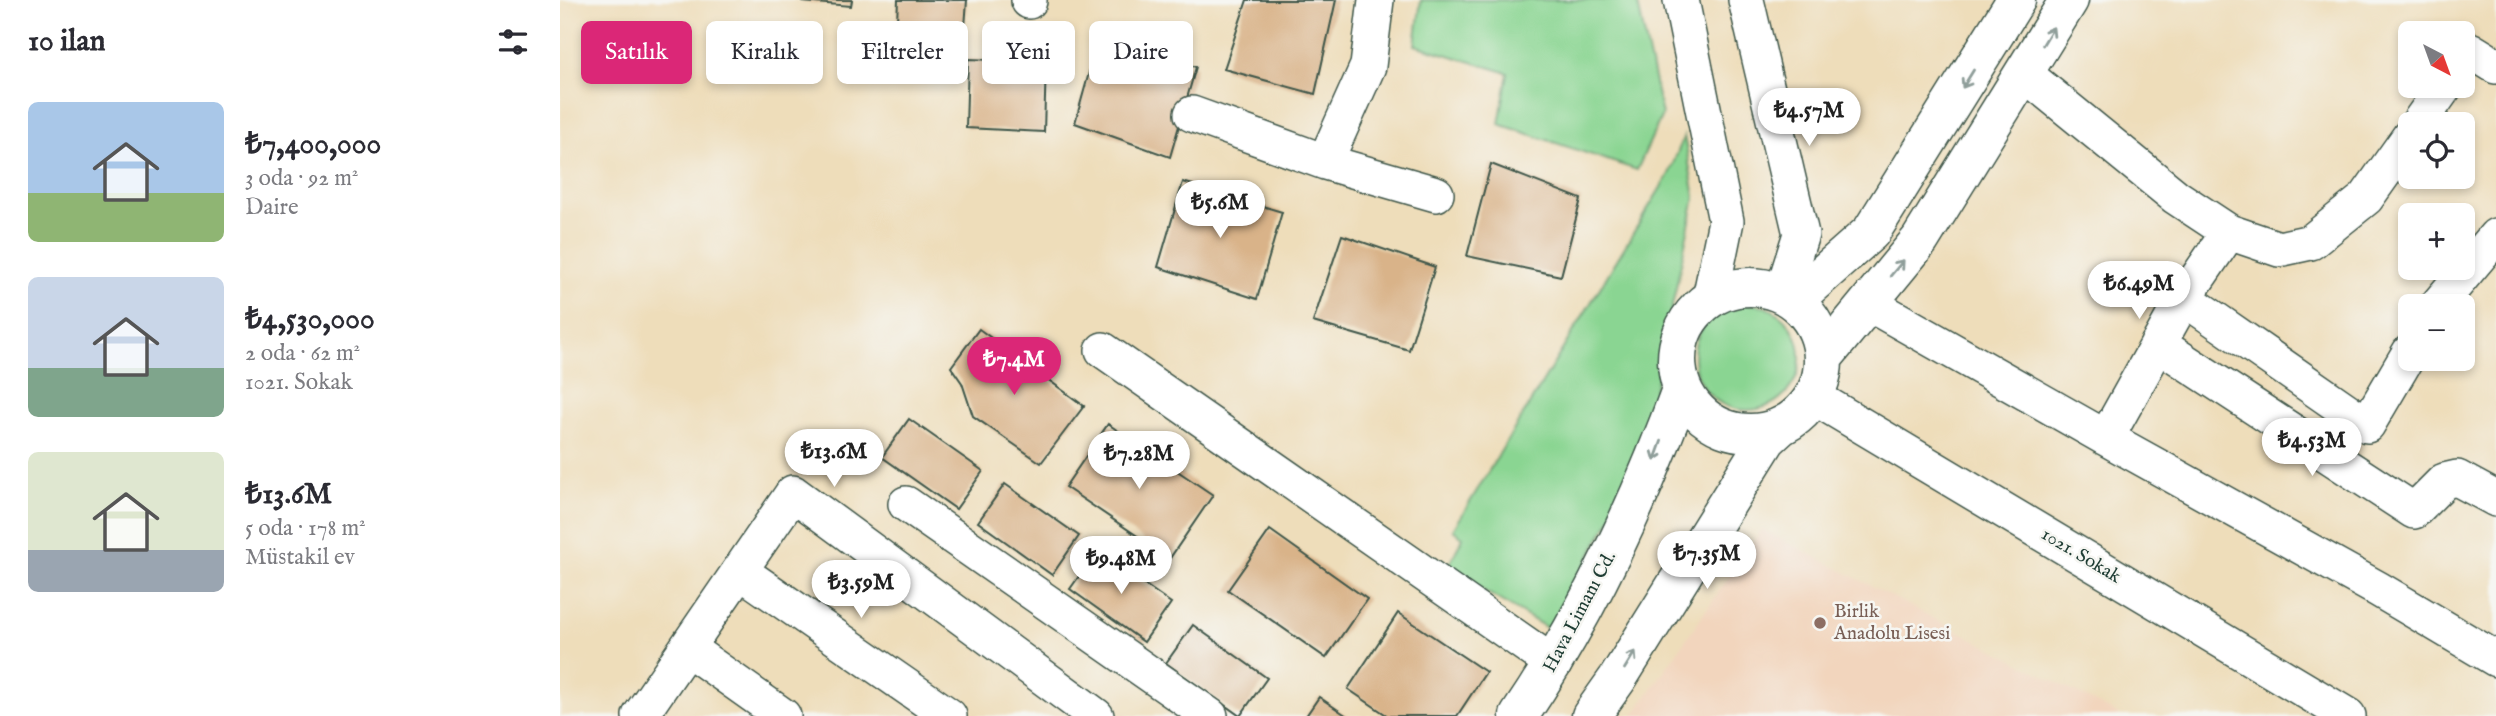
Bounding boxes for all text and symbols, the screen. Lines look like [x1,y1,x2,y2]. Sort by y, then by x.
chip: Satılık [581,21,692,84]
chip: Kiralık [706,21,823,84]
chip: Filtreler [837,21,968,84]
chip: Yeni [982,21,1075,84]
chip: Daire [1089,21,1193,84]
north arrow [2398,21,2474,98]
map controls [2398,21,2475,371]
text: 10 ilan [28,23,106,61]
icon: filters [494,23,532,61]
one-way arrow [2041,26,2055,46]
one-way arrow [1960,69,1975,88]
pin: ₺4.57M [1752,88,1866,148]
text: ₺4.57M [1774,96,1844,125]
button: locate [2398,112,2475,189]
text: ₺7,400,000 [245,126,381,164]
icon: home [84,130,168,214]
text: 3 oda · 92 m² [245,164,358,193]
pin: ₺5.6M [1171,180,1269,240]
text: ₺5.6M [1191,188,1249,217]
text: Daire [245,193,299,222]
button: + [2398,203,2475,280]
one-way arrow [1890,259,1905,277]
pin: ₺6.49M [2082,262,2196,321]
text: ₺6.49M [2104,269,2174,298]
button: − [2398,294,2475,371]
text: ₺4,530,000 [245,301,375,339]
icon: home [84,305,168,389]
pin: ₺7.4M [965,338,1063,397]
text: 2 oda · 62 m² [245,339,360,368]
text: ₺7.4M [983,345,1045,374]
text: 1021. Sokak [245,368,353,397]
pin: ₺4.53M [2255,419,2369,478]
text: ₺4.53M [2278,426,2346,455]
pin: ₺13.6M [777,430,891,489]
pin: ₺7.28M [1082,432,1196,491]
text: ₺13.6M [801,437,867,466]
text: ₺7.28M [1104,439,1174,468]
one-way arrow [1651,440,1664,462]
text: ₺13.6M [245,476,332,514]
icon: home [84,480,168,564]
text: 5 oda · 178 m² [245,514,366,543]
street label: 1021. Sokak [2037,523,2126,590]
pin: ₺7.35M [1650,532,1764,591]
pin: ₺9.48M [1064,536,1178,596]
text: ₺7.35M [1673,539,1741,568]
text: Müstakil ev [245,543,355,572]
text: ₺9.48M [1086,544,1156,573]
street label: Hava Limanı Cd. [1538,547,1622,677]
pin: ₺3.59M [804,560,918,620]
text: ₺3.59M [828,568,894,597]
place label: Birlik Anadolu Lisesi [1833,600,1950,646]
marker: Birlik Anadolu Lisesi [1812,615,1828,631]
one-way arrow [1623,650,1637,670]

